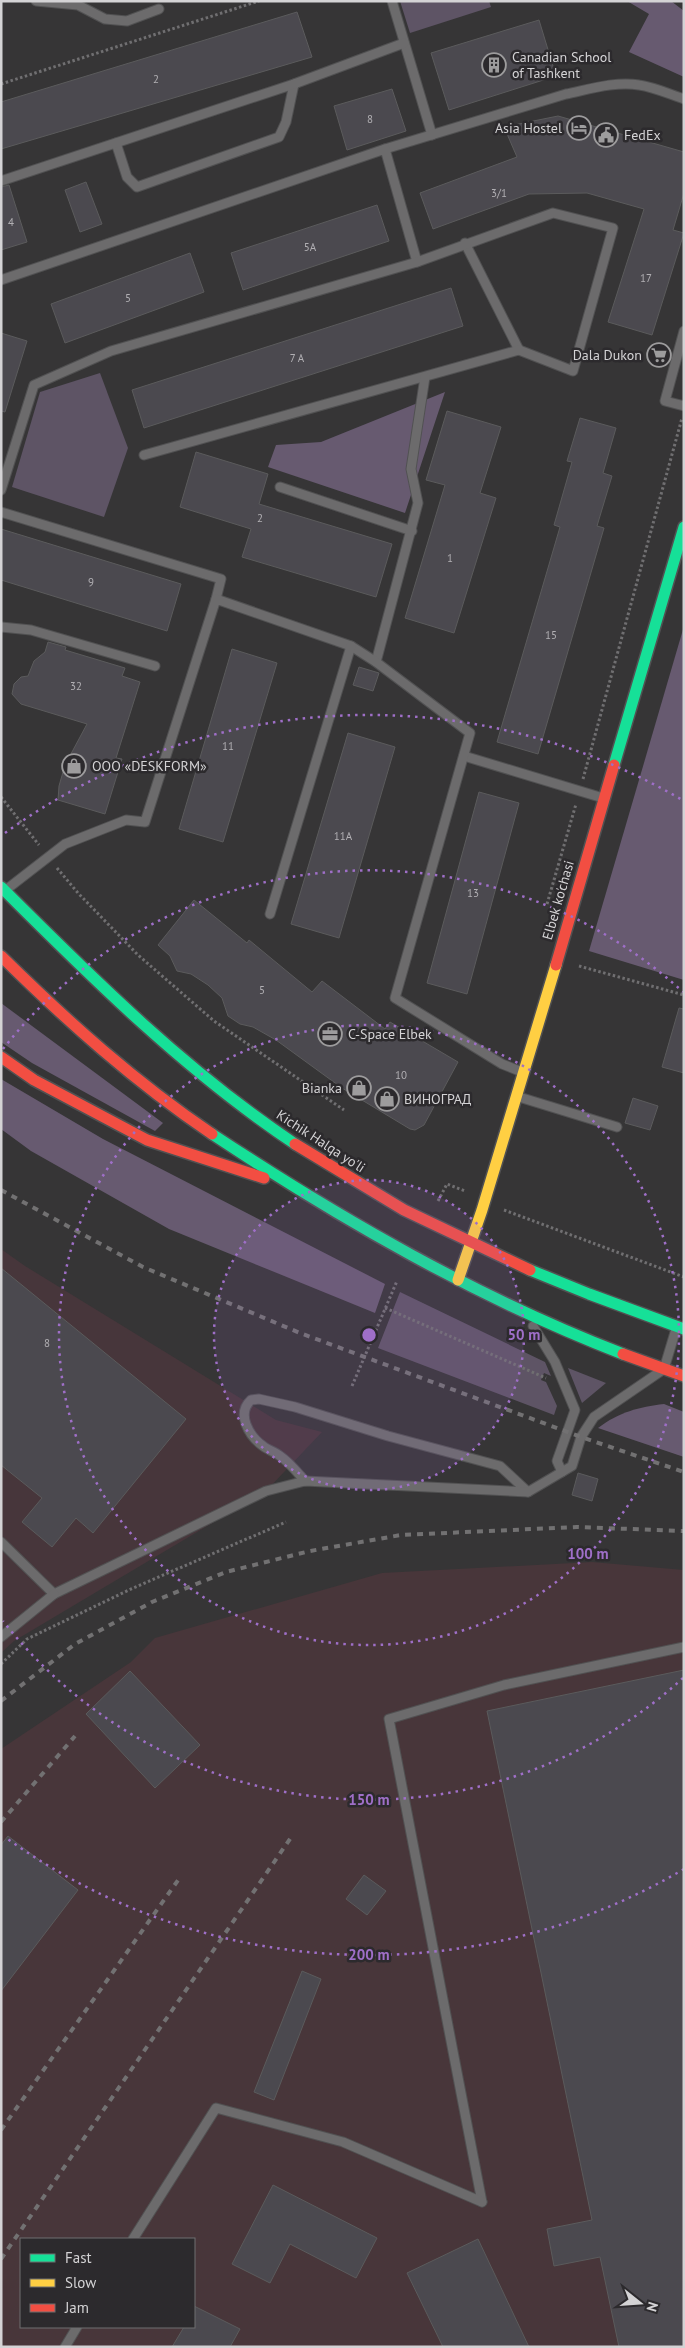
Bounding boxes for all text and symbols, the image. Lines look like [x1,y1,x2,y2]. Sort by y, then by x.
place label: Canadian School of Tashkent [512,48,611,82]
building icon: Canadian School of Tashkent [481,52,507,78]
house number: 2 [153,72,159,86]
house number: 8 [367,112,373,126]
hotel icon: Asia Hostel [566,115,592,141]
place label: Asia Hostel [495,119,562,137]
public building icon: FedEx [593,122,619,148]
place label: FedEx [624,126,661,144]
house number: 3/1 [491,186,507,200]
house number: 4 [8,215,14,229]
house number: 5A [304,240,317,254]
house number: 17 [640,271,652,285]
house number: 5 [125,291,131,305]
supermarket icon: Dala Dukon [646,342,672,368]
place label: Dala Dukon [573,346,642,364]
house number: 7 А [290,351,305,365]
house number: 2 [257,511,263,525]
house number: 1 [447,551,453,565]
house number: 9 [88,575,94,589]
house number: 15 [545,628,557,642]
house number: 32 [70,679,82,693]
house number: 11 [222,739,234,753]
shop icon: ООО «DESKFORM» [61,753,87,779]
place label: ООО «DESKFORM» [92,757,207,775]
house number: 11A [334,829,353,843]
street label: Elbek ko'chasi [538,858,578,942]
house number: 13 [467,886,479,900]
house number: 5 [259,983,265,997]
office icon: C-Space Elbek [317,1021,343,1047]
place label: C-Space Elbek [348,1025,432,1043]
house number: 10 [395,1068,407,1082]
shop icon: Bianka [346,1075,372,1101]
place label: Bianka [302,1079,342,1097]
shop icon: ВИНОГРАД [374,1086,400,1112]
place label: ВИНОГРАД [404,1090,471,1108]
street label: Kichik Halqa yo'li [273,1106,369,1176]
text: 50 m [508,1325,540,1344]
centre of rings [360,1326,378,1344]
house number: 8 [44,1336,50,1350]
text: 100 m [567,1544,609,1563]
text: 150 m [348,1790,390,1809]
text: 200 m [348,1945,390,1964]
legend [20,2238,195,2328]
text: Fast [65,2248,92,2267]
text: Slow [65,2273,96,2292]
north arrow [615,2278,665,2328]
text: Jam [64,2298,89,2317]
text: N [642,2300,662,2314]

